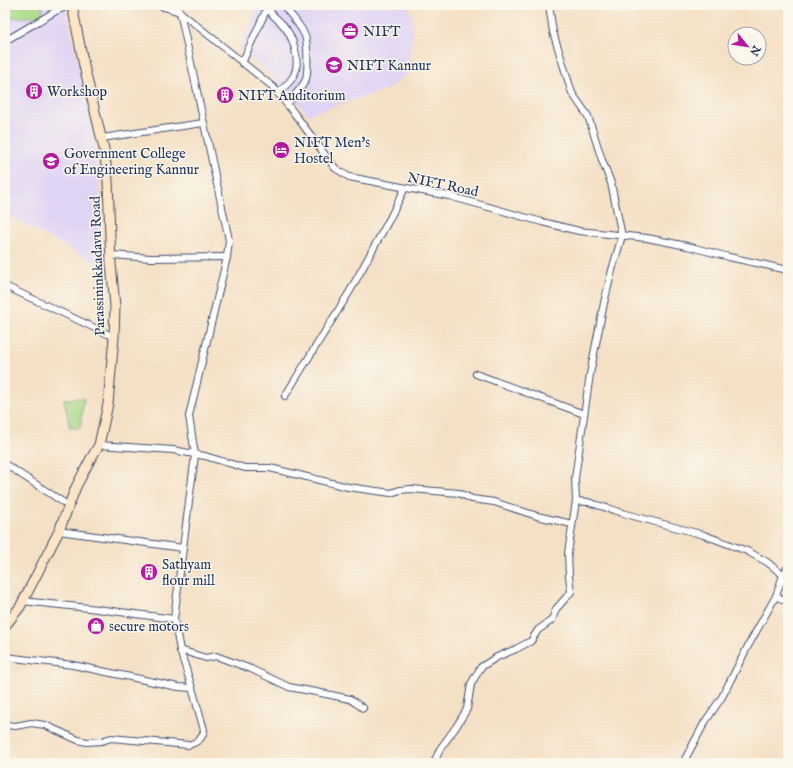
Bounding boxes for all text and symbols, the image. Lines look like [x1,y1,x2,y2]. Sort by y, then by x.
office icon: NIFT [340,21,360,41]
place label: NIFT [363,23,401,41]
north arrow [727,26,767,66]
text: N [746,42,764,59]
school or university icon: NIFT Kannur [324,55,344,75]
place label: NIFT Kannur [347,57,431,75]
building icon: Workshop [24,81,44,101]
place label: Workshop [47,83,108,101]
building icon: NIFT Auditorium [215,85,235,105]
place label: NIFT Auditorium [238,87,346,105]
place label: NIFT Men's Hostel [294,134,370,168]
hotel icon: NIFT Men's Hostel [271,140,291,160]
place label: Government College of Engineering Kannur [64,145,199,179]
school or university icon: Government College of Engineering Kannur [41,151,61,171]
street label: NIFT Road [406,169,480,201]
street label: Parassininkkadavu Road [87,195,109,336]
place label: Sathyam flour mill [162,556,215,590]
building icon: Sathyam flour mill [139,562,159,582]
shop icon: secure motors [86,616,106,636]
place label: secure motors [109,618,189,636]

